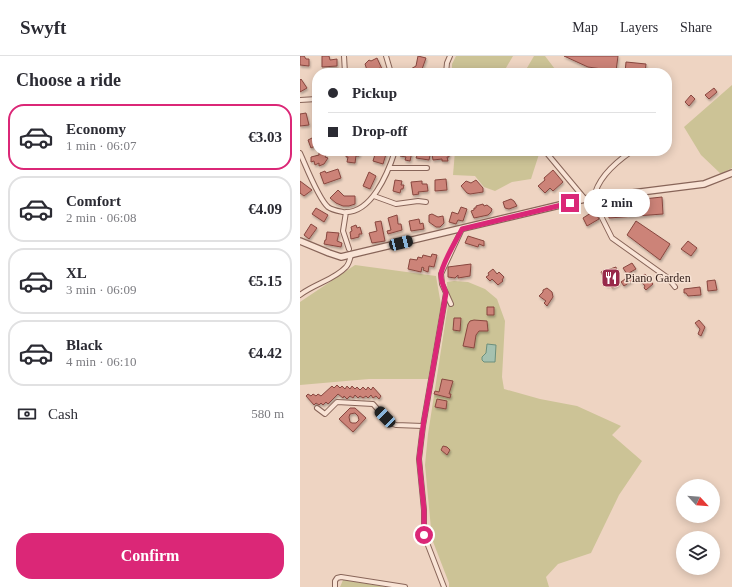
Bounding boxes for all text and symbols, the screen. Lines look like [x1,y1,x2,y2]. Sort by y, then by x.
text: Swyft [20,17,66,38]
text: Map [572,20,598,35]
text: Layers [620,20,658,35]
text: Share [680,20,712,35]
text: Choose a ride [16,70,121,90]
text: Pickup [352,85,397,101]
icon: car [18,119,54,155]
text: Economy [66,121,126,137]
text: Drop-off [352,123,408,139]
text: €3.03 [248,129,282,145]
text: 1 min · 06:07 [66,138,136,153]
callout: 2 min [584,189,650,217]
icon: car [18,191,54,227]
text: Comfort [66,193,121,209]
route end [561,194,579,212]
text: 2 min [601,195,633,210]
text: €4.09 [248,201,282,217]
text: 2 min · 06:08 [66,210,136,225]
car [388,234,414,252]
icon: car [18,263,54,299]
text: XL [66,265,87,281]
restaurant icon: Piano Garden [600,267,622,289]
place label: Piano Garden [625,271,691,285]
text: €5.15 [248,273,282,289]
text: 3 min · 06:09 [66,282,136,297]
icon: car [18,335,54,371]
text: Black [66,337,103,353]
text: €4.42 [248,345,282,361]
text: 4 min · 06:10 [66,354,136,369]
icon: cash [16,403,38,425]
car [372,404,398,430]
text: Cash [48,406,78,422]
text: 580 m [251,406,284,421]
north arrow [676,479,720,523]
map controls [676,479,720,575]
route start [415,526,433,544]
button: layers [676,531,720,575]
button: Confirm [16,533,284,579]

